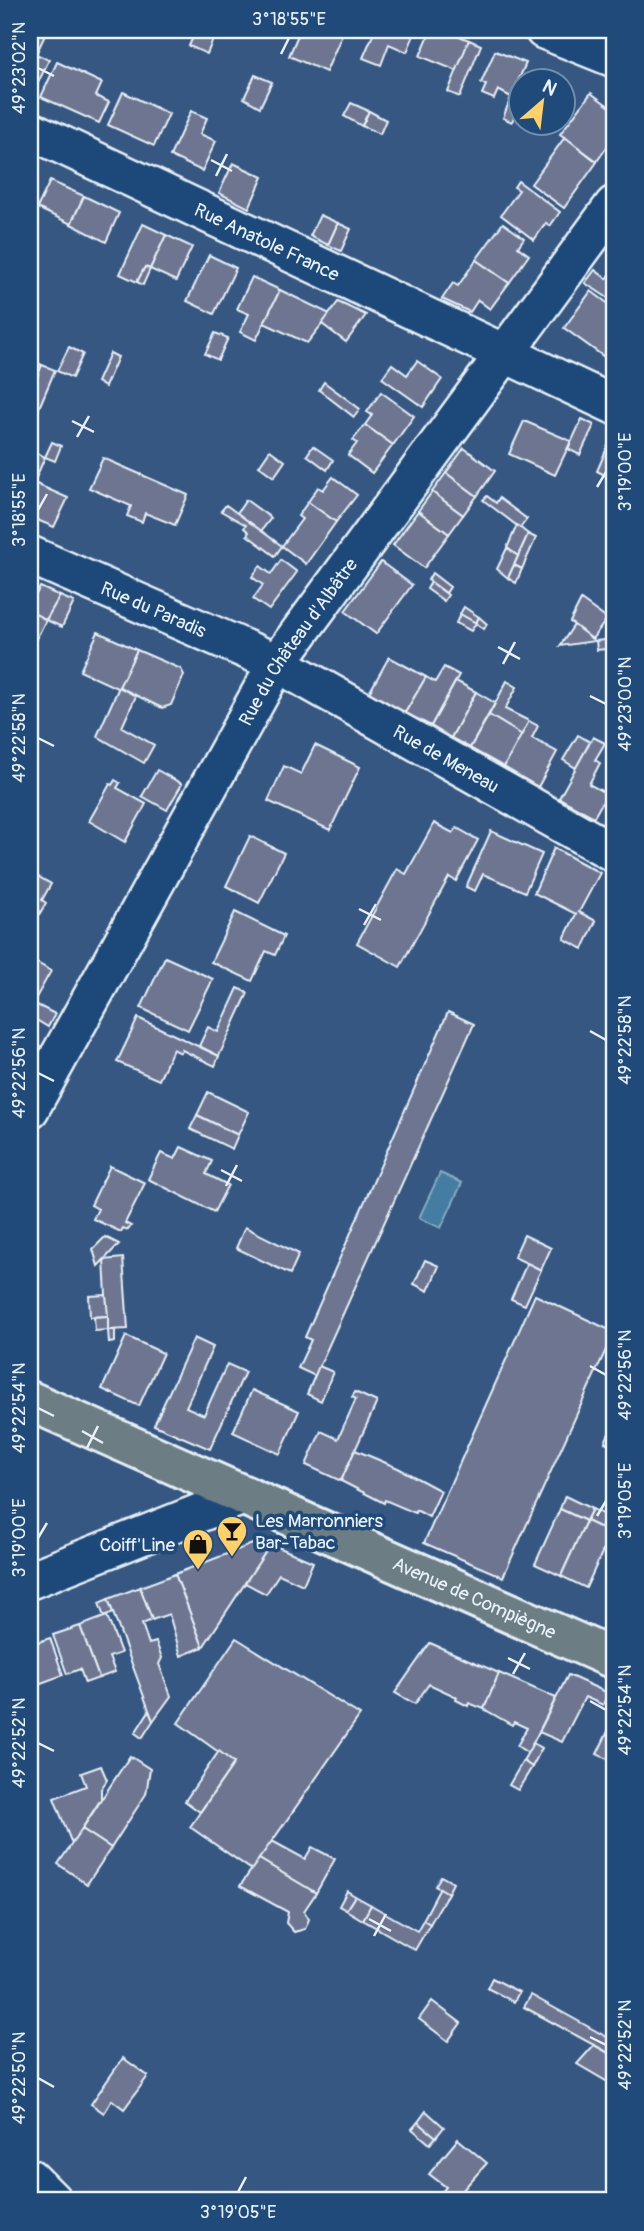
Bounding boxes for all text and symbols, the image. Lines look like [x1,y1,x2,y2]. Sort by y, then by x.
text: 3°18'55"E [252,8,326,31]
text: 49°23'02"N [8,22,31,114]
north arrow [508,66,578,136]
text: N [538,74,561,102]
street label: Rue Anatole France [190,198,344,287]
text: 3°19'00"E [614,432,637,512]
text: 3°18'55"E [8,473,31,547]
street label: Rue du Château d'Albâtre [234,553,364,730]
street label: Rue du Paradis [97,576,210,644]
text: 49°23'00"N [614,657,637,751]
text: 49°22'58"N [8,693,31,783]
street label: Rue de Meneau [389,720,503,799]
text: 49°22'58"N [614,995,637,1085]
text: 49°22'56"N [8,1028,31,1119]
text: 49°22'56"N [614,1330,637,1421]
text: 49°22'54"N [8,1363,31,1453]
text: 3°19'05"E [614,1463,637,1539]
text: 3°19'00"E [8,1498,31,1578]
place label: Les Marronniers Bar-Tabac [255,1509,383,1555]
bar icon: Les Marronniers Bar-Tabac [215,1514,249,1558]
shop icon: Coiff'Line [181,1527,215,1571]
place label: Coiff'Line [99,1533,176,1557]
street label: Avenue de Compiègne [389,1552,560,1645]
text: 49°22'54"N [614,1665,637,1755]
text: 49°22'52"N [8,1698,31,1788]
text: 49°22'52"N [614,2000,637,2090]
text: 49°22'50"N [8,2032,31,2124]
text: 3°19'05"E [200,2201,276,2224]

